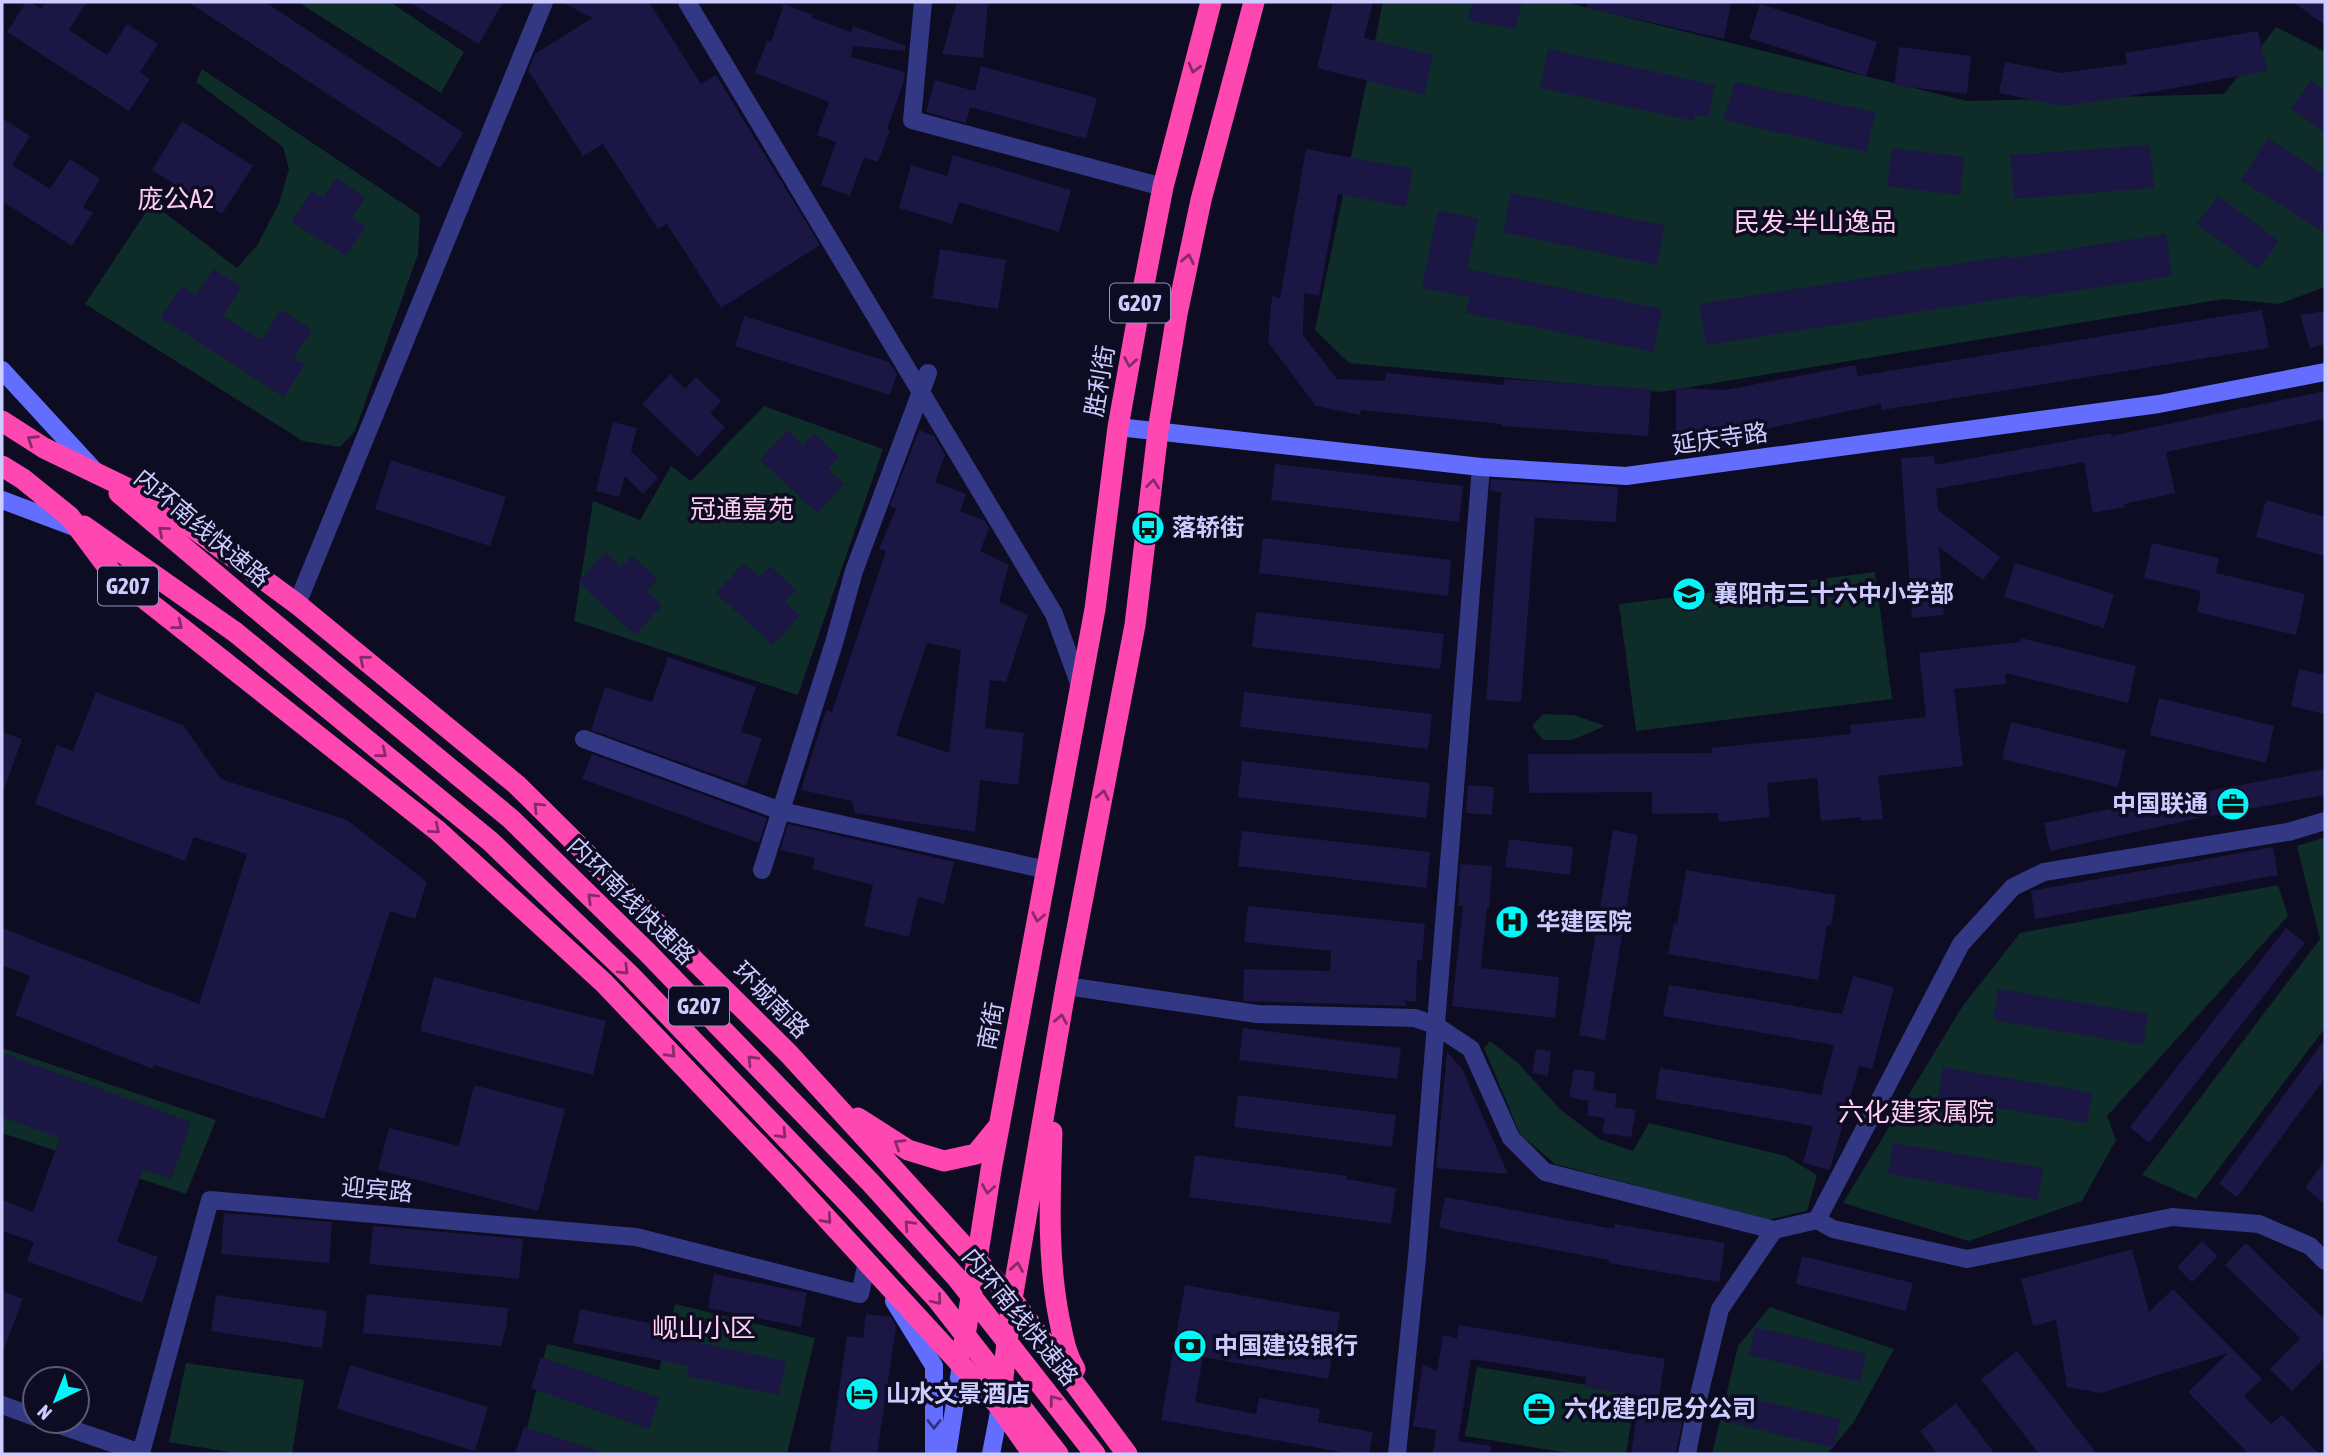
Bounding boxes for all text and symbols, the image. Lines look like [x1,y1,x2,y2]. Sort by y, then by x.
one-way arrow [1188,62,1202,74]
district label: 庞公A2 [138,184,214,214]
district label: 民发-半山逸品 [1734,207,1896,237]
one-way arrow [1180,253,1195,265]
road number: G207 [1110,284,1170,322]
street label: 胜利街 [1080,343,1119,419]
one-way arrow [1123,356,1138,368]
street label: 延庆寺路 [1671,418,1769,459]
one-way arrow [26,435,39,448]
street label: 内环南线快速路 [129,463,275,592]
one-way arrow [1145,478,1160,490]
district label: 冠通嘉苑 [690,494,794,524]
bus stop icon: 落轿街 [1129,509,1167,547]
place label: 落轿街 [1172,514,1244,541]
one-way arrow [158,527,171,540]
road number: G207 [98,566,158,606]
school or university icon: 襄阳市三十六中小学部 [1670,575,1708,613]
place label: 襄阳市三十六中小学部 [1714,580,1954,607]
one-way arrow [170,617,182,630]
one-way arrow [360,656,373,668]
one-way arrow [374,745,387,757]
office icon: 中国联通 [2214,785,2252,823]
one-way arrow [1094,789,1109,801]
place label: 中国联通 [2112,790,2208,817]
one-way arrow [534,802,547,815]
one-way arrow [426,821,439,833]
street label: 内环南线快速路 [562,832,700,970]
one-way arrow [587,894,600,907]
hospital icon: 华建医院 [1493,903,1531,941]
place label: 华建医院 [1536,908,1632,935]
one-way arrow [1031,911,1046,923]
street label: 环城南路 [728,956,815,1043]
one-way arrow [616,962,629,975]
road number: G207 [669,987,729,1026]
street label: 南街 [973,1000,1008,1052]
one-way arrow [1053,1013,1068,1025]
one-way arrow [662,1045,675,1058]
one-way arrow [747,1055,760,1068]
district label: 六化建家属院 [1838,1097,1994,1127]
one-way arrow [774,1126,787,1139]
one-way arrow [894,1140,907,1153]
street label: 迎宾路 [340,1173,414,1206]
one-way arrow [981,1183,996,1195]
one-way arrow [819,1211,831,1224]
one-way arrow [904,1220,917,1233]
street label: 内环南线快速路 [957,1243,1084,1390]
one-way arrow [1009,1261,1024,1273]
one-way arrow [929,1293,942,1305]
district label: 岘山小区 [652,1313,756,1343]
bank icon: 中国建设银行 [1171,1327,1209,1365]
place label: 中国建设银行 [1214,1332,1358,1359]
north arrow [21,1365,91,1435]
hotel icon: 山水文景酒店 [843,1375,881,1413]
place label: 山水文景酒店 [886,1380,1030,1407]
office icon: 六化建印尼分公司 [1520,1390,1558,1428]
one-way arrow [1050,1395,1063,1408]
place label: 六化建印尼分公司 [1564,1395,1756,1422]
text: N [33,1401,56,1424]
one-way arrow [926,1420,942,1430]

